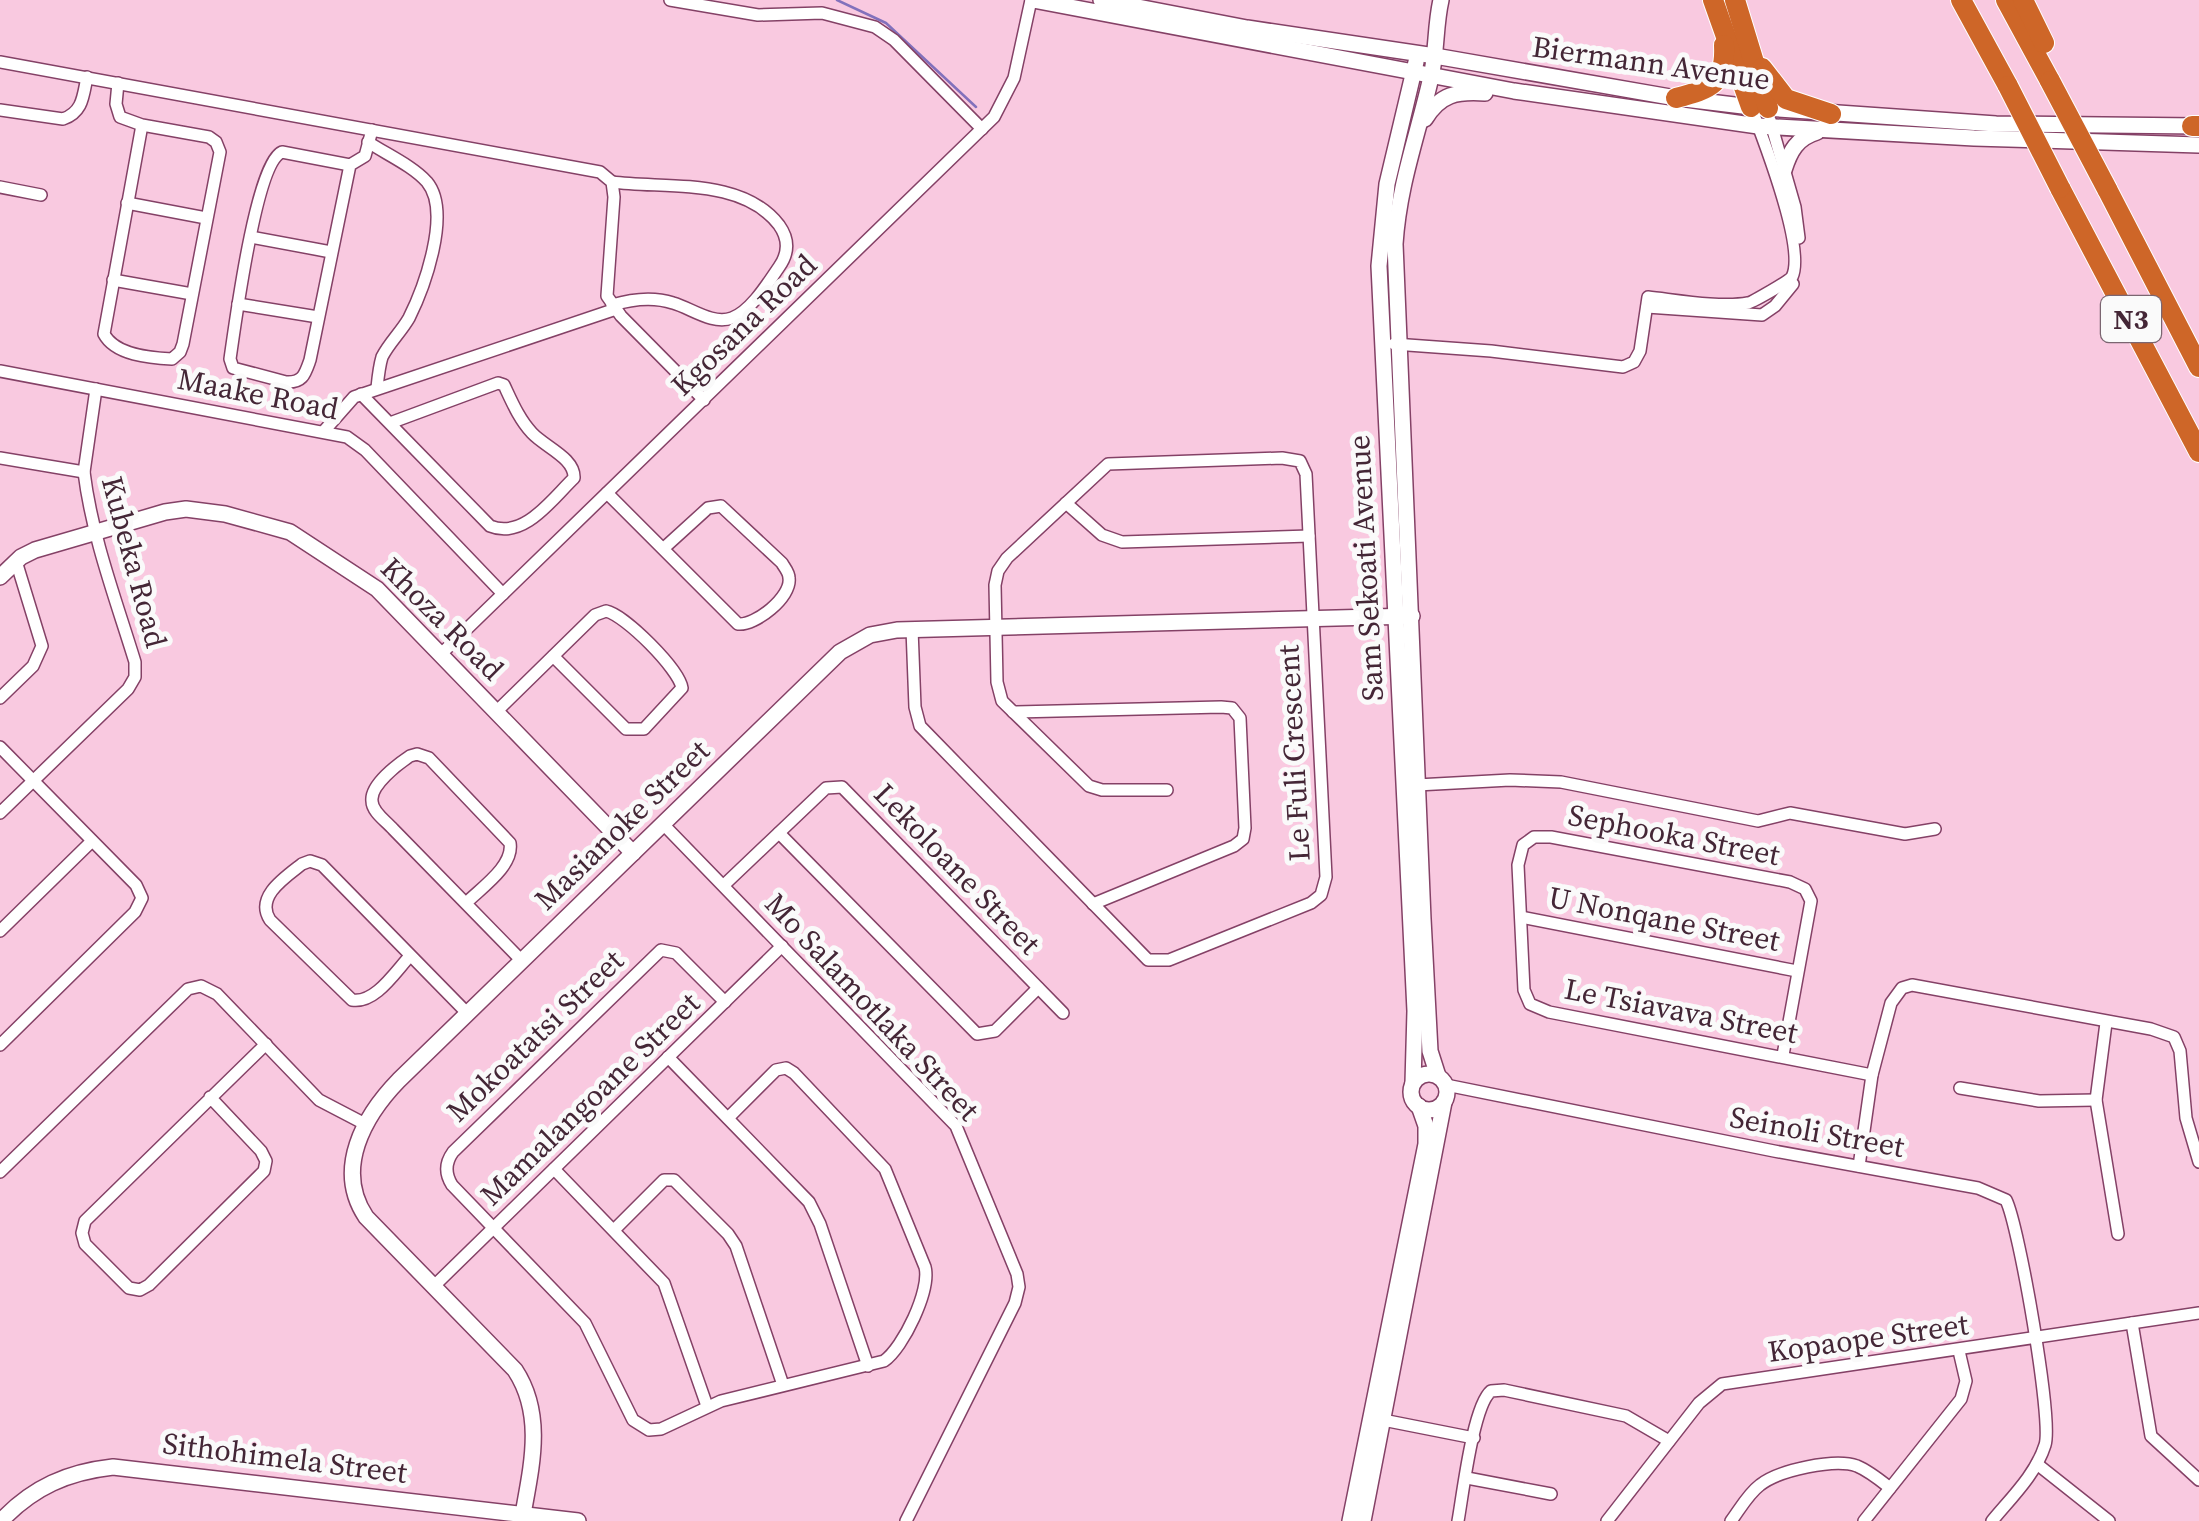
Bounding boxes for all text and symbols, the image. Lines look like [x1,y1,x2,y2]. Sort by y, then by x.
street label: Biermann Avenue [1529,26,1773,99]
street label: Kgosana Road [662,245,826,405]
road number: N3 [2101,296,2161,342]
street label: Maake Road [174,358,342,429]
street label: Sam Sekoati Avenue [1338,434,1393,702]
street label: Kubeka Road [92,472,177,652]
street label: Khoza Road [372,548,513,689]
street label: Le Fuli Crescent [1267,644,1320,862]
street label: Masianoke Street [525,730,718,919]
street label: Lekoloane Street [865,774,1050,963]
street label: Sephooka Street [1565,794,1783,875]
street label: U Nonqane Street [1545,876,1783,961]
street label: Mo Salamotlaka Street [756,884,989,1130]
street label: Mokoatatsi Street [437,940,632,1131]
street label: Le Tsiavava Street [1561,968,1801,1053]
street label: Mamalangoane Street [471,983,709,1214]
street label: Seinoli Street [1727,1096,1908,1167]
street label: Kopaope Street [1765,1303,1971,1372]
street label: Sithohimela Street [161,1422,410,1493]

